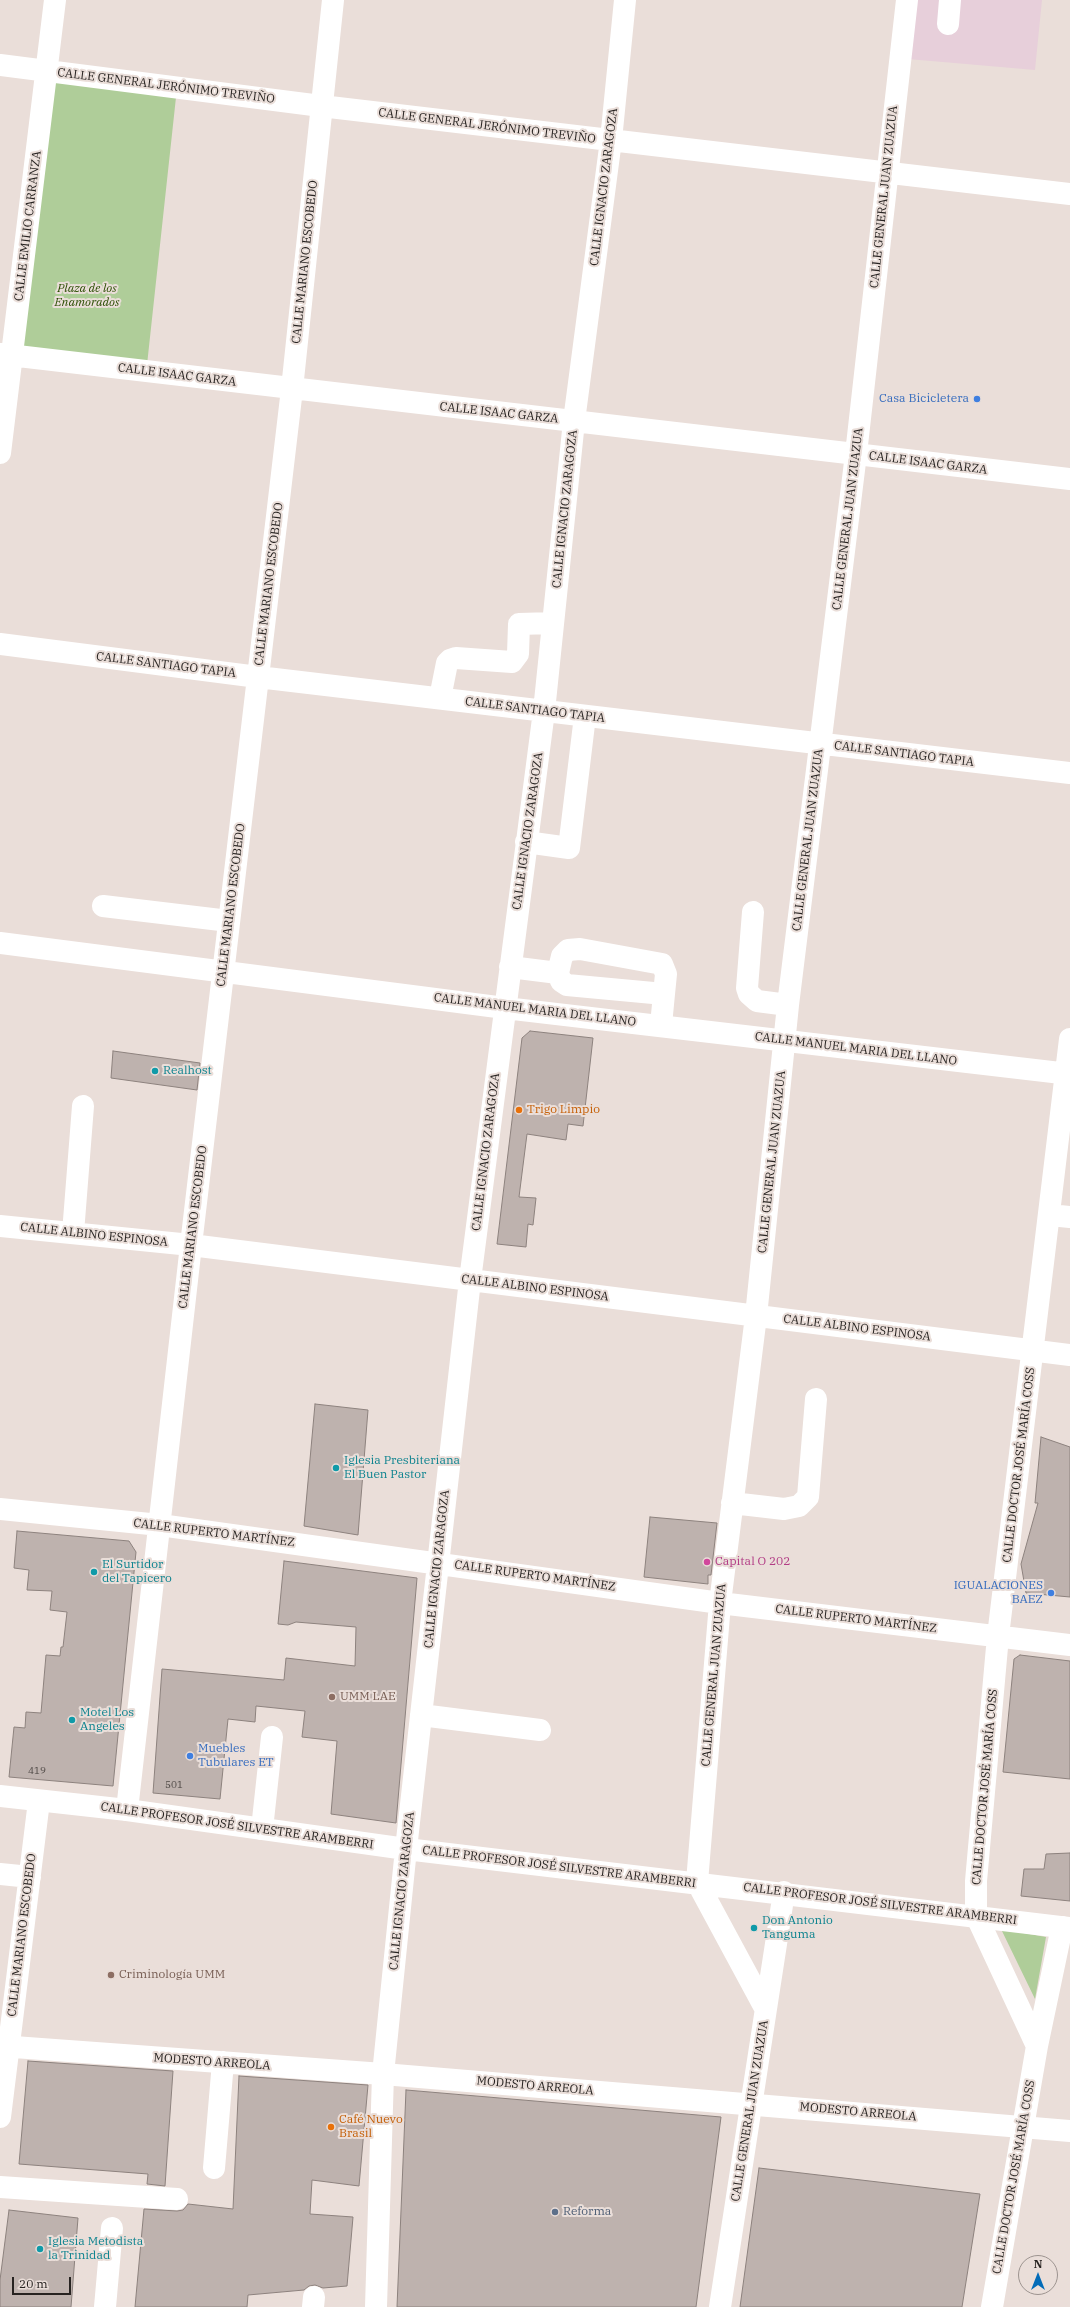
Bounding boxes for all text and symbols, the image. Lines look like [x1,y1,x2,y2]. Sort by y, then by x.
street label: CALLE GENERAL JERÓNIMO TREVIÑO [57,66,275,106]
street label: CALLE GENERAL JUAN ZUAZUA [867,105,901,289]
street label: CALLE GENERAL JERÓNIMO TREVIÑO [378,106,596,146]
street label: CALLE IGNACIO ZARAGOZA [587,107,621,267]
street label: CALLE EMILIO CARRANZA [12,150,44,302]
street label: CALLE MARIANO ESCOBEDO [289,180,321,344]
park label: Plaza de los Enamorados [55,282,119,310]
street label: CALLE ISAAC GARZA [117,361,237,389]
place label: Casa Bicicletera [879,392,969,406]
marker: Casa Bicicletera [972,394,982,404]
street label: CALLE ISAAC GARZA [439,400,559,426]
street label: CALLE GENERAL JUAN ZUAZUA [830,427,866,611]
street label: CALLE IGNACIO ZARAGOZA [550,429,580,589]
street label: CALLE ISAAC GARZA [868,449,988,477]
street label: CALLE MARIANO ESCOBEDO [252,502,286,666]
street label: CALLE SANTIAGO TAPIA [95,649,237,681]
street label: CALLE SANTIAGO TAPIA [464,694,606,726]
street label: CALLE SANTIAGO TAPIA [833,738,975,770]
street label: CALLE GENERAL JUAN ZUAZUA [790,748,826,932]
street label: CALLE IGNACIO ZARAGOZA [510,751,546,911]
street label: CALLE MARIANO ESCOBEDO [214,823,248,987]
street label: CALLE MANUEL MARIA DEL LLANO [433,990,637,1030]
street label: CALLE MANUEL MARIA DEL LLANO [754,1029,958,1069]
place label: Realhost [163,1064,212,1078]
marker: Realhost [150,1066,160,1076]
street label: CALLE GENERAL JUAN ZUAZUA [755,1070,789,1254]
street label: CALLE IGNACIO ZARAGOZA [469,1072,503,1232]
place label: Trigo Limpio [527,1103,600,1117]
marker: Trigo Limpio [514,1105,524,1115]
street label: CALLE MARIANO ESCOBEDO [176,1145,210,1309]
street label: CALLE ALBINO ESPINOSA [19,1220,169,1250]
street label: CALLE ALBINO ESPINOSA [461,1272,609,1304]
street label: CALLE ALBINO ESPINOSA [783,1312,931,1344]
street label: CALLE DOCTOR JOSÉ MARÍA COSS [1000,1367,1038,1563]
place label: Iglesia Presbiteriana El Buen Pastor [344,1454,460,1482]
marker: Iglesia Presbiteriana El Buen Pastor [331,1463,341,1473]
street label: CALLE IGNACIO ZARAGOZA [422,1489,452,1649]
street label: CALLE RUPERTO MARTÍNEZ [132,1516,296,1550]
place label: Capital O 202 [715,1555,791,1569]
marker: Capital O 202 [702,1557,712,1567]
place label: El Surtidor del Tapicero [102,1558,172,1586]
street label: CALLE RUPERTO MARTÍNEZ [454,1558,616,1594]
marker: El Surtidor del Tapicero [89,1567,99,1577]
place label: IGUALACIONES BAEZ [954,1579,1043,1607]
street label: CALLE GENERAL JUAN ZUAZUA [699,1583,729,1767]
marker: IGUALACIONES BAEZ [1046,1588,1056,1598]
street label: CALLE RUPERTO MARTÍNEZ [774,1602,938,1636]
street label: CALLE DOCTOR JOSÉ MARÍA COSS [969,1688,1001,1886]
place label: UMM LAE [340,1690,396,1704]
marker: UMM LAE [327,1692,337,1702]
place label: Motel Los Angeles [80,1706,134,1734]
marker: Motel Los Angeles [67,1715,77,1725]
place label: Muebles Tubulares ET [198,1742,274,1770]
marker: Muebles Tubulares ET [185,1751,195,1761]
house number: 419 [28,1765,46,1777]
house number: 501 [165,1779,183,1791]
street label: CALLE PROFESOR JOSÉ SILVESTRE ARAMBERRI [100,1800,374,1852]
street label: CALLE IGNACIO ZARAGOZA [387,1811,417,1971]
street label: CALLE PROFESOR JOSÉ SILVESTRE ARAMBERRI [421,1843,697,1891]
street label: CALLE MARIANO ESCOBEDO [5,1853,39,2017]
street label: CALLE PROFESOR JOSÉ SILVESTRE ARAMBERRI [742,1880,1018,1928]
place label: Don Antonio Tanguma [762,1914,833,1942]
marker: Don Antonio Tanguma [749,1923,759,1933]
place label: Criminología UMM [119,1968,225,1982]
marker: Criminología UMM [106,1970,116,1980]
street label: CALLE GENERAL JUAN ZUAZUA [729,2019,771,2203]
street label: MODESTO ARREOLA [153,2051,271,2073]
street label: MODESTO ARREOLA [476,2074,594,2098]
street label: CALLE DOCTOR JOSÉ MARÍA COSS [990,2079,1038,2275]
street label: MODESTO ARREOLA [799,2100,917,2124]
place label: Café Nuevo Brasil [339,2113,403,2141]
marker: Café Nuevo Brasil [326,2122,336,2132]
place label: Reforma [563,2205,611,2219]
marker: Reforma [550,2207,560,2217]
place label: Iglesia Metodista la Trinidad [48,2235,143,2263]
marker: Iglesia Metodista la Trinidad [35,2244,45,2254]
north arrow [1018,2255,1058,2295]
text: N [1034,2257,1042,2271]
scale bar [14,2269,73,2295]
text: 20 m [19,2276,48,2291]

